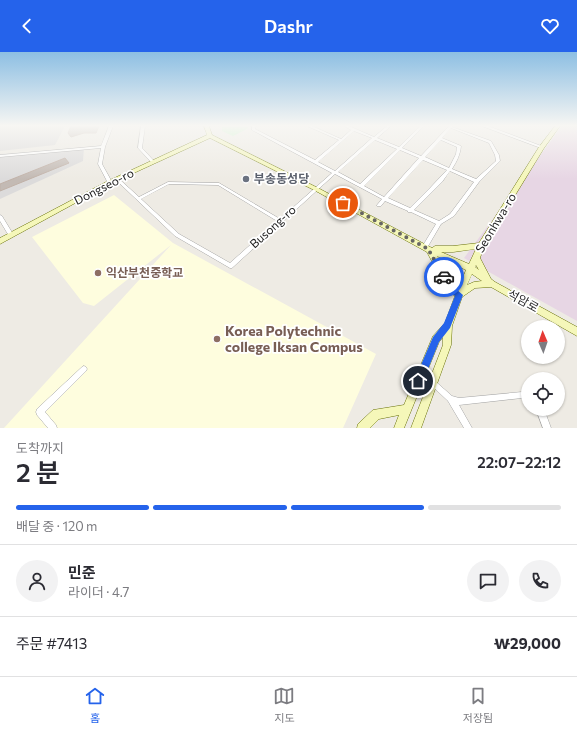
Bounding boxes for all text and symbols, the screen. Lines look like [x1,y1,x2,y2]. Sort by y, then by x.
icon: back [16,15,38,37]
text: Dashr [264,15,313,37]
icon: heart [539,15,561,37]
street label: Dongseo-ro [71,165,136,207]
place label: 부송동성당 [254,171,309,185]
marker: 부송동성당 [241,174,251,184]
pin [326,186,360,220]
street label: Seonhwa-ro [472,190,518,255]
icon: bag [332,192,354,214]
street label: Busong-ro [246,202,298,251]
courier [424,257,464,297]
place label: 익산부천중학교 [106,265,183,279]
icon: car [433,266,455,288]
marker: 익산부천중학교 [93,268,103,278]
street label: 석암로 [506,286,541,314]
north arrow [521,320,565,364]
map controls [521,320,565,416]
place label: Korea Polytechnic college Iksan Compus [225,322,363,355]
marker: Korea Polytechnic college Iksan Compus [212,334,222,344]
pin [401,364,435,398]
icon: home [407,370,429,392]
button: locate [521,372,565,416]
text: 도착까지 [16,440,64,456]
text: 22:07–22:12 [477,453,561,471]
text: 2 분 [16,456,60,487]
text: 배달 중 · 120 m [16,518,97,534]
button: person [16,560,58,602]
button: chat [467,560,509,602]
button: phone [519,560,561,602]
text: 민준 [68,563,96,581]
text: 라이더 · 4.7 [68,584,129,600]
text: 주문 #7413 [16,634,87,652]
text: ₩29,000 [494,634,561,652]
tab: 홈 [84,685,106,725]
tab: 지도 [273,685,295,725]
tab: 저장됨 [463,685,493,725]

